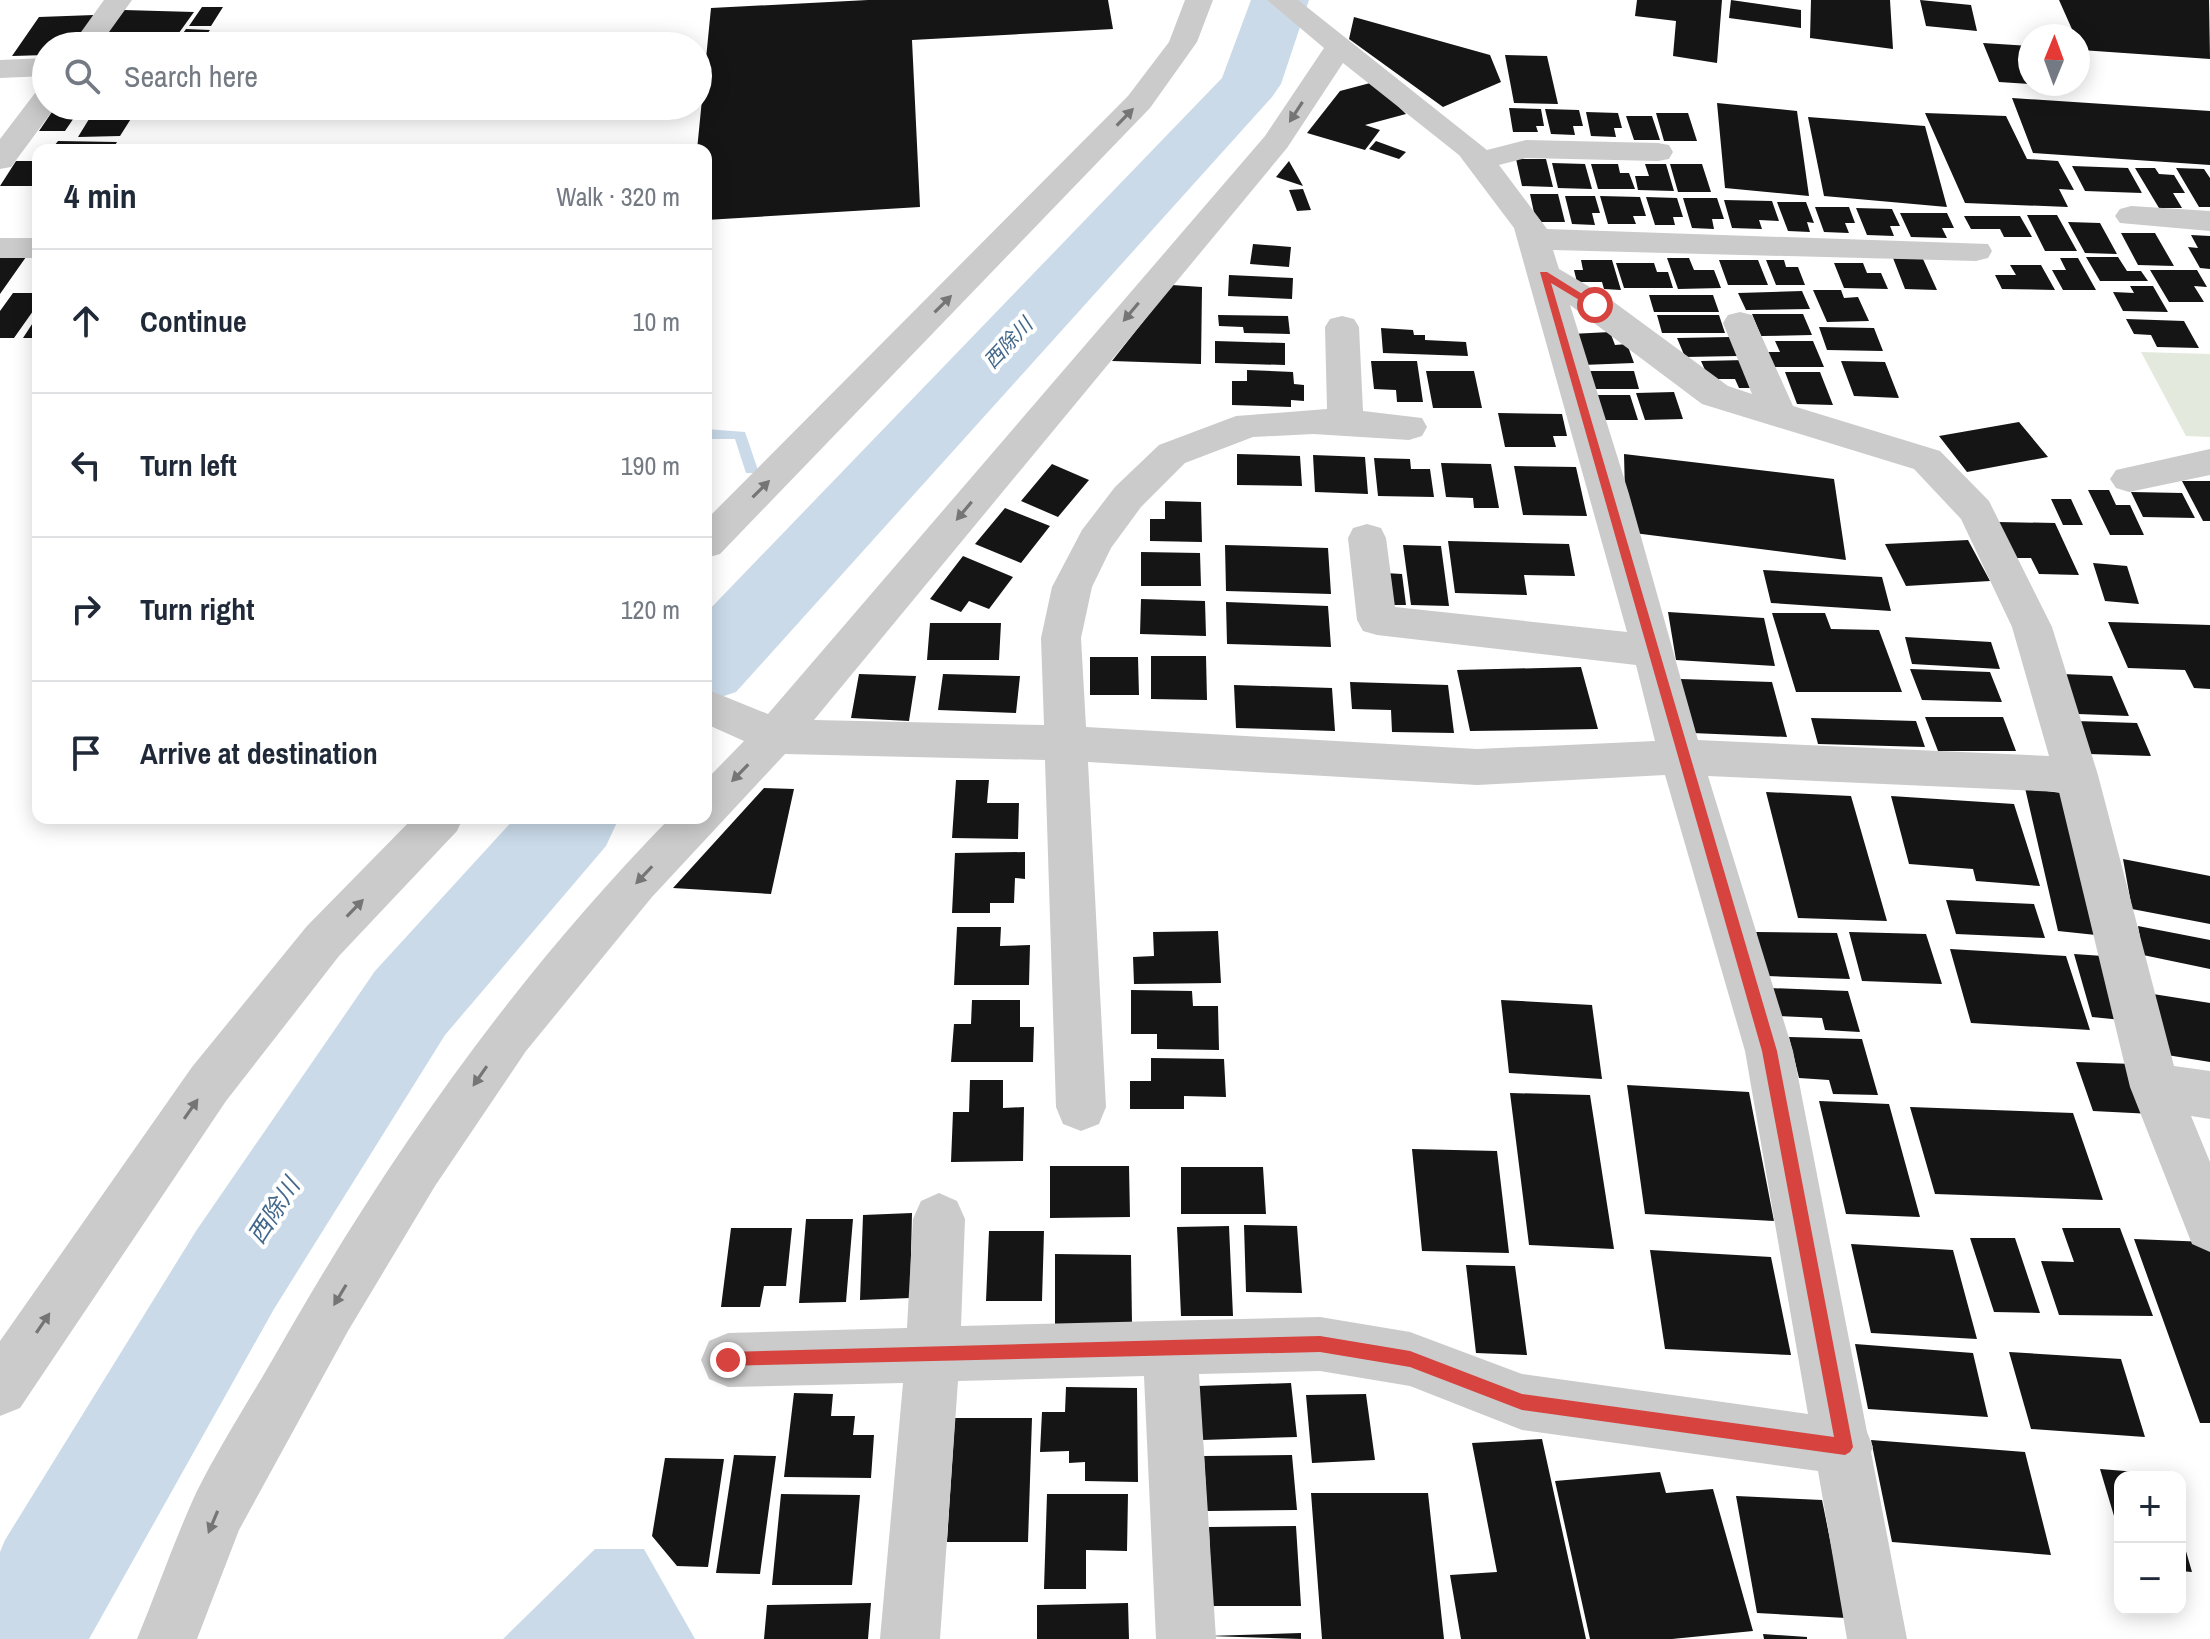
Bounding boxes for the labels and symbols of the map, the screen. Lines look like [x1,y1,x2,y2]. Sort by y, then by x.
north arrow [2018,24,2090,96]
one-way arrow [1289,101,1304,122]
one-way arrow [1115,108,1133,127]
route start [1577,287,1613,323]
one-way arrow [933,295,952,314]
one-way arrow [1123,302,1140,322]
water label: 西除川 [977,310,1039,374]
one-way arrow [751,480,770,499]
one-way arrow [956,501,973,521]
one-way arrow [732,763,750,782]
one-way arrow [636,865,654,884]
one-way arrow [345,899,364,918]
one-way arrow [473,1066,488,1087]
one-way arrow [183,1099,198,1120]
water label: 西除川 [240,1169,308,1249]
one-way arrow [333,1284,347,1306]
one-way arrow [35,1313,50,1334]
route end [710,1342,746,1378]
one-way arrow [207,1510,220,1534]

